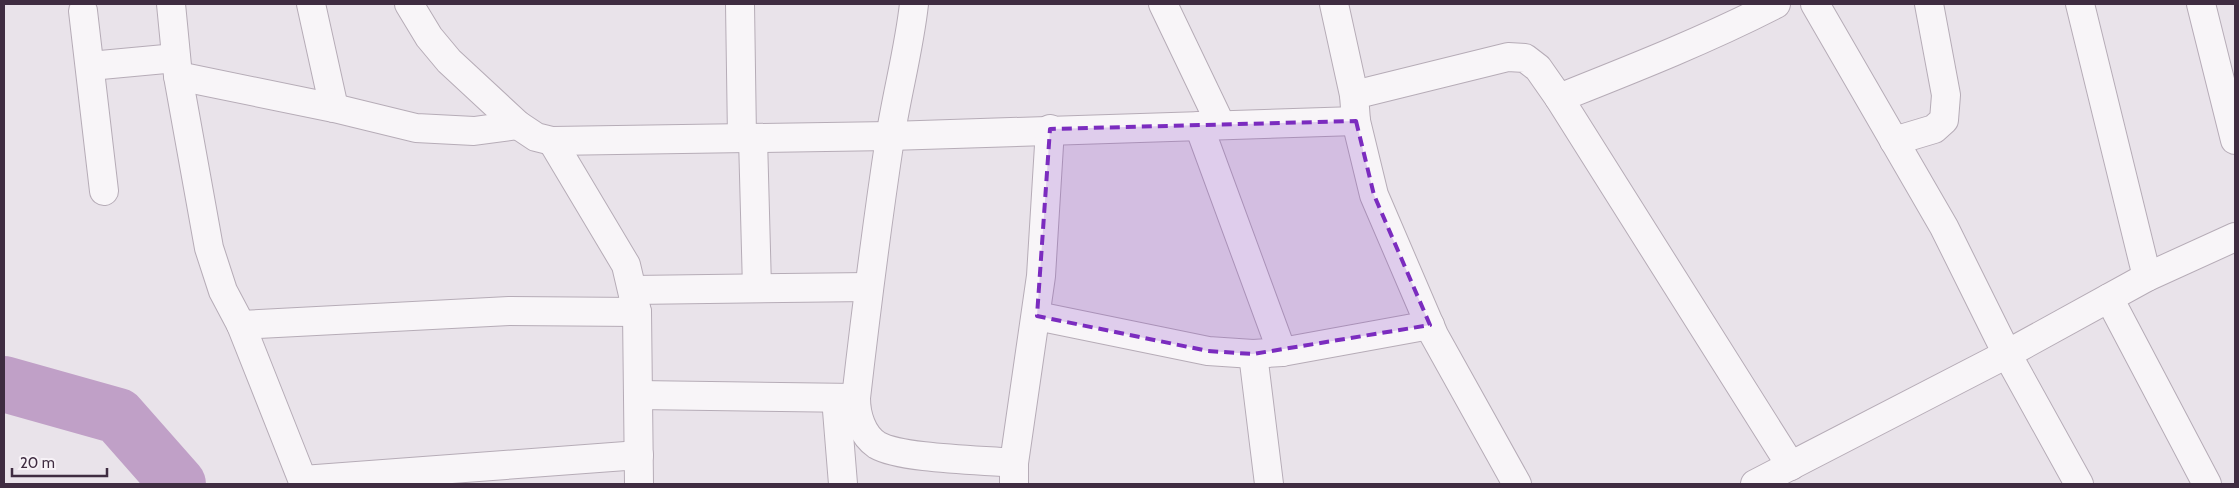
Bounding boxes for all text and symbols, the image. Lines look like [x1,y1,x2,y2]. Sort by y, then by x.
scale bar [12,446,108,478]
text: 20 m [20,454,55,472]

